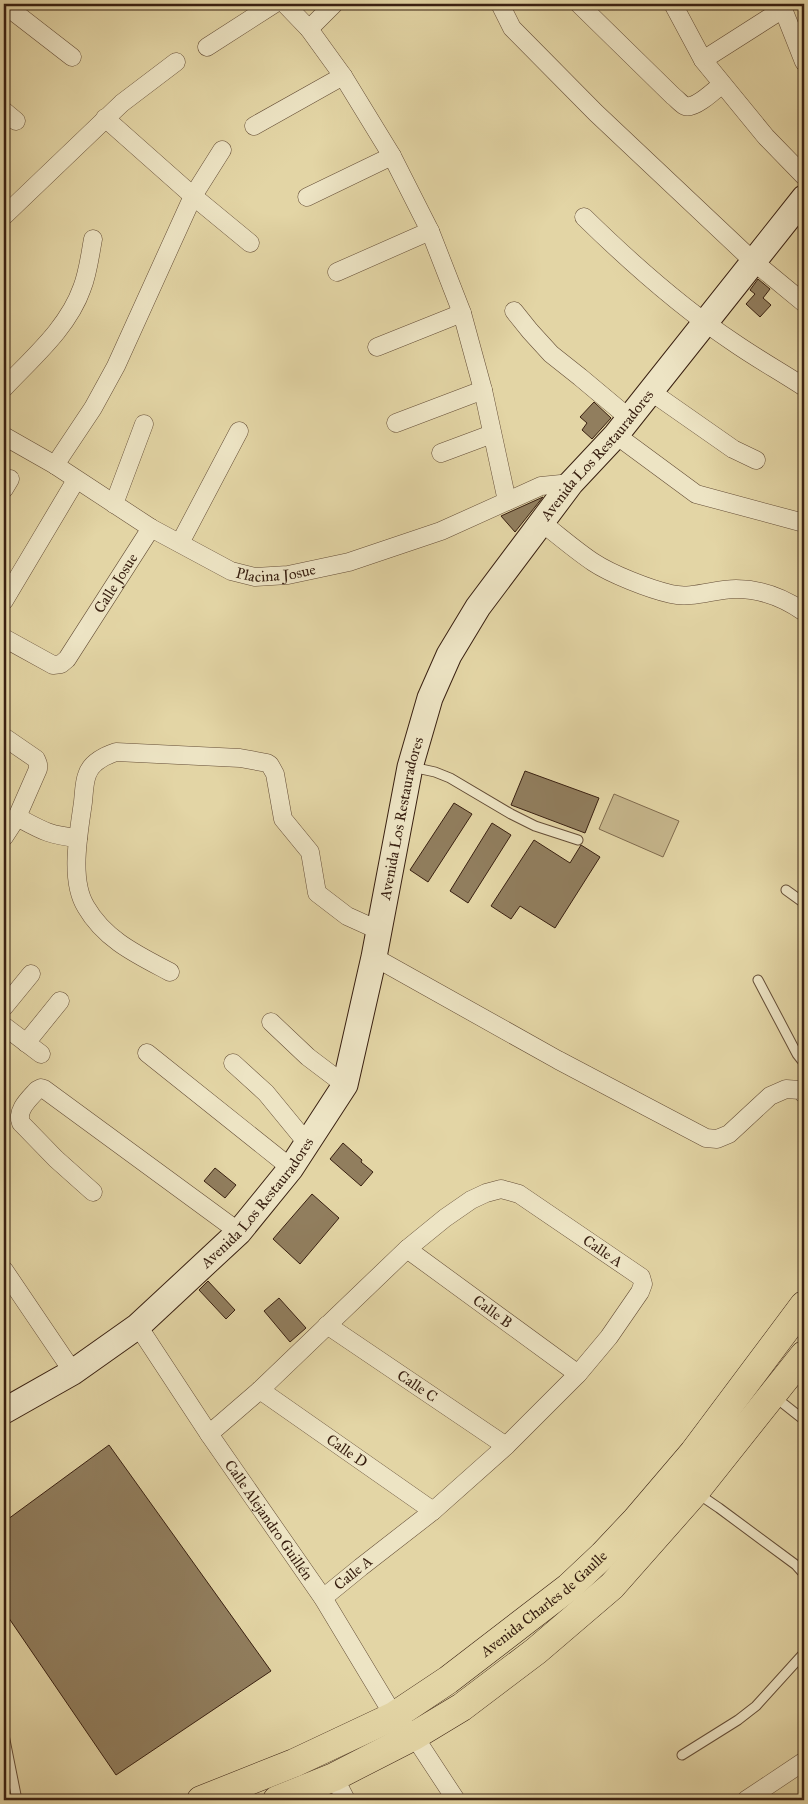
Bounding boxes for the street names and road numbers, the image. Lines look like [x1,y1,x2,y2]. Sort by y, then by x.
street label: Avenida Los Restauradores [536,386,657,525]
street label: Calle Josue [90,550,141,616]
street label: Placina Josue [234,560,317,586]
street label: Avenida Los Restauradores [376,735,427,902]
street label: Avenida Los Restauradores [196,1134,317,1273]
street label: Calle A [580,1231,626,1271]
street label: Calle B [469,1291,516,1332]
street label: Calle C [394,1366,441,1406]
street label: Calle D [323,1430,371,1471]
street label: Calle Alejandro Guillén [221,1456,317,1584]
street label: Avenida Charles de Gaulle [476,1547,611,1661]
street label: Calle A [330,1552,376,1594]

